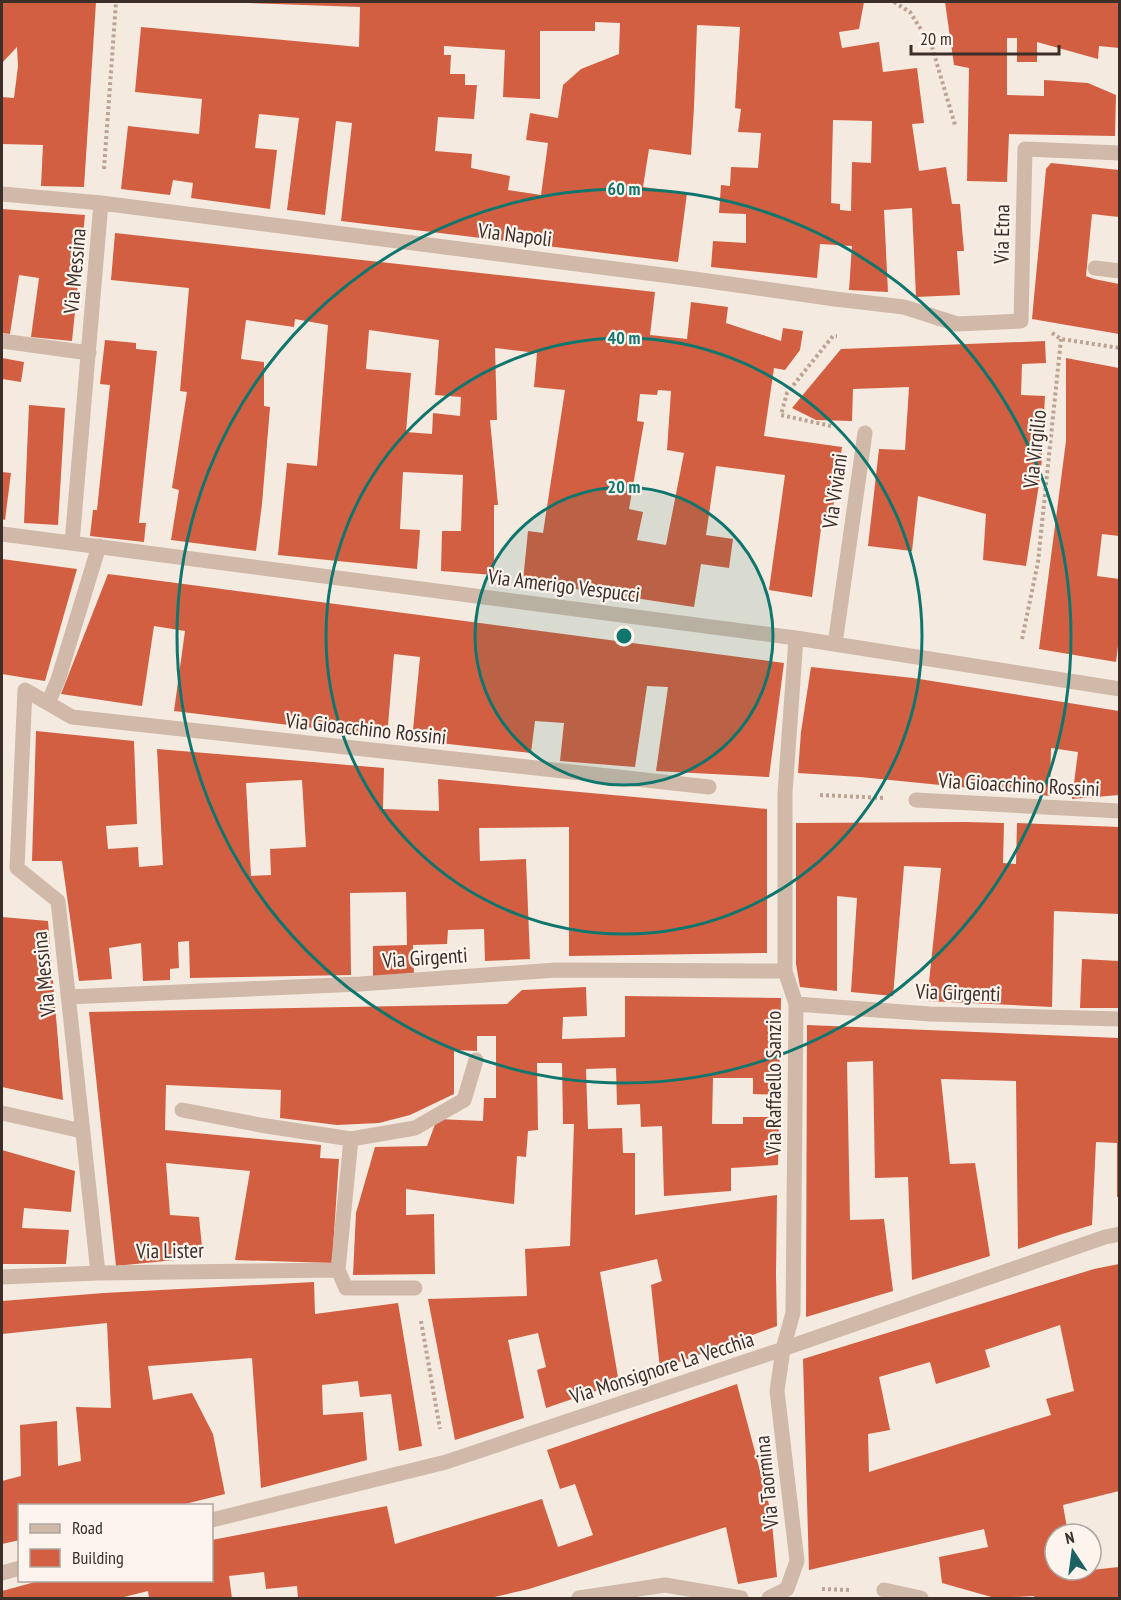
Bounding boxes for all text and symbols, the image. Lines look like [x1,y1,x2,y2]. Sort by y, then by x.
scale bar [911,18,1060,56]
text: 20 m [920,27,952,50]
text: 60 m [608,177,640,200]
street label: Via Etna [987,204,1016,265]
street label: Via Napoli [475,216,554,252]
street label: Via Messina [57,227,92,316]
text: 40 m [608,326,640,349]
street label: Via Virgilio [1017,408,1052,491]
street label: Via Viviani [816,452,853,531]
text: 20 m [608,475,640,498]
street label: Via Amerigo Vespucci [485,563,642,608]
centre of rings [614,626,634,646]
street label: Via Gioacchino Rossini [283,707,448,750]
street label: Via Gioacchino Rossini [937,767,1100,802]
street label: Via Messina [26,930,62,1019]
street label: Via Girgenti [381,941,468,974]
street label: Via Girgenti [914,977,1001,1007]
street label: Via Raffaello Sanzio [760,1011,787,1156]
street label: Via Lister [135,1236,204,1265]
street label: Via Monsignore La Vecchia [566,1325,757,1410]
street label: Via Taormina [748,1434,785,1531]
legend [18,1504,213,1582]
text: Road [72,1516,103,1539]
north arrow [1043,1522,1103,1582]
text: N [1063,1527,1076,1548]
text: Building [72,1546,124,1569]

